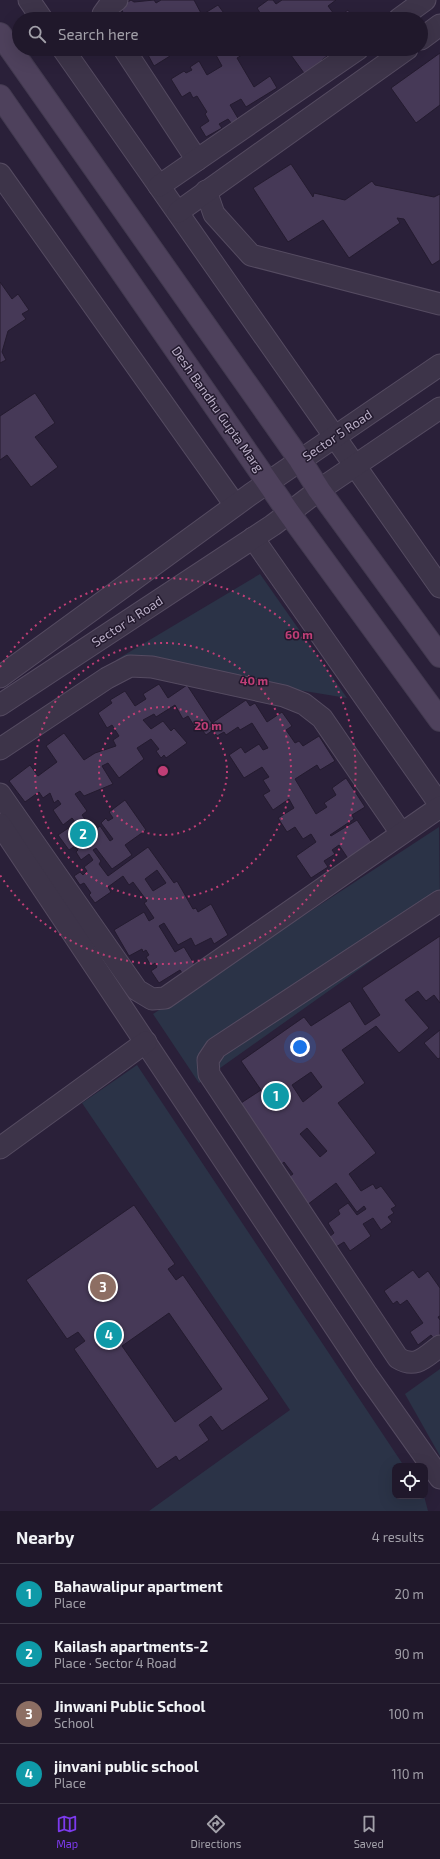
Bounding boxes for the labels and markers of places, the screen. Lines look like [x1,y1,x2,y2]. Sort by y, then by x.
centre of rings [156,764,170,778]
pin: 2 [70,819,96,849]
pin: 1 [263,1081,289,1111]
pin: 3 [90,1272,116,1302]
pin: 4 [96,1320,122,1350]

